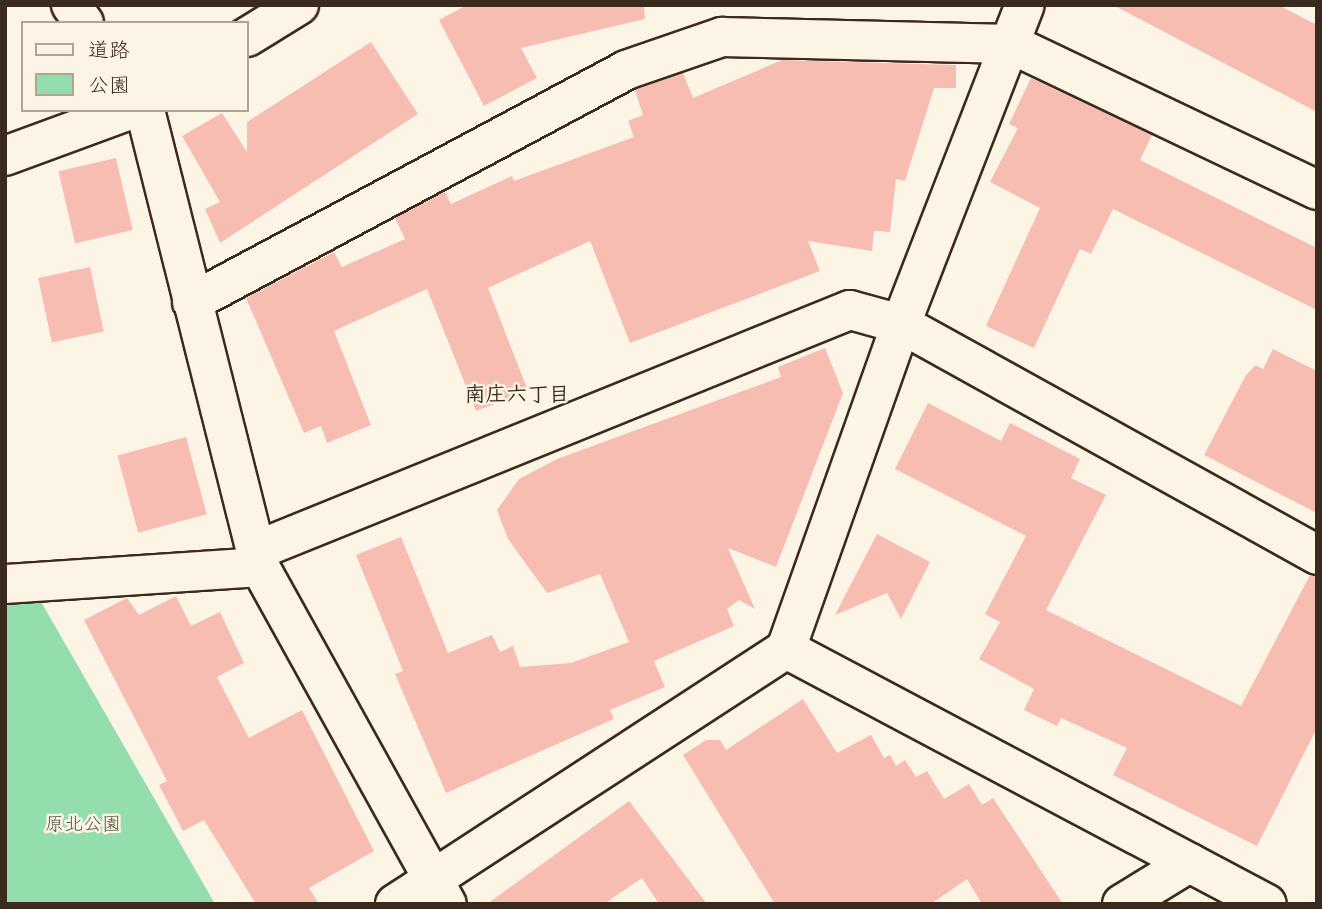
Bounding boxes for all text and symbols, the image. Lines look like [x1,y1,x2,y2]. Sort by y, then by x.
legend [21,21,248,112]
text: 道路 [88,41,130,66]
text: 公園 [88,76,130,101]
district label: 南庄六丁目 [465,385,569,411]
park label: 原北公園 [45,816,121,838]

